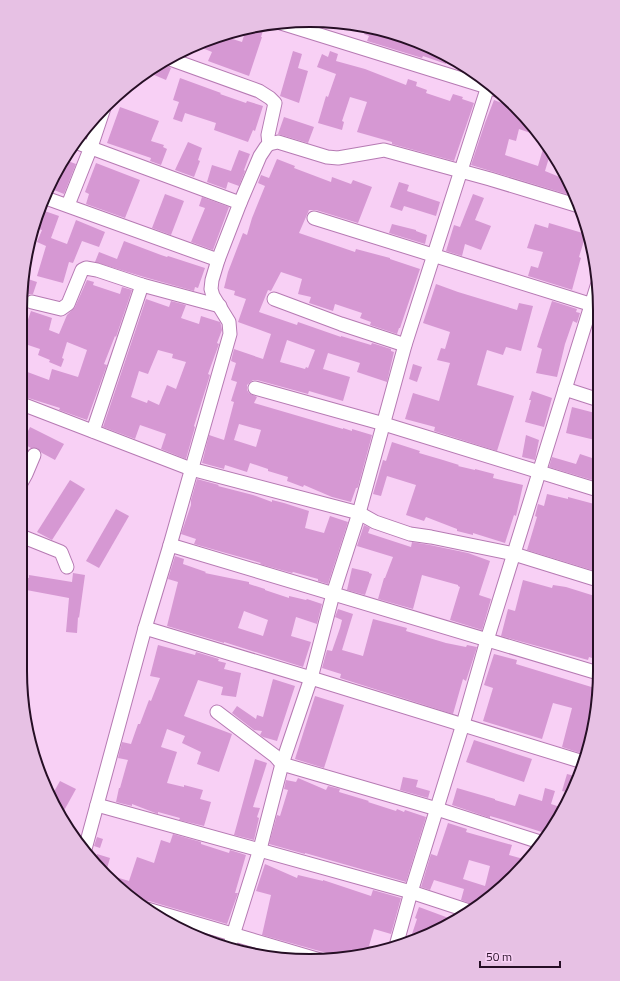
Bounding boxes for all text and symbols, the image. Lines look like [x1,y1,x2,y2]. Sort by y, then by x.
scale bar [480,943,560,969]
text: 50 m [486,947,512,966]

